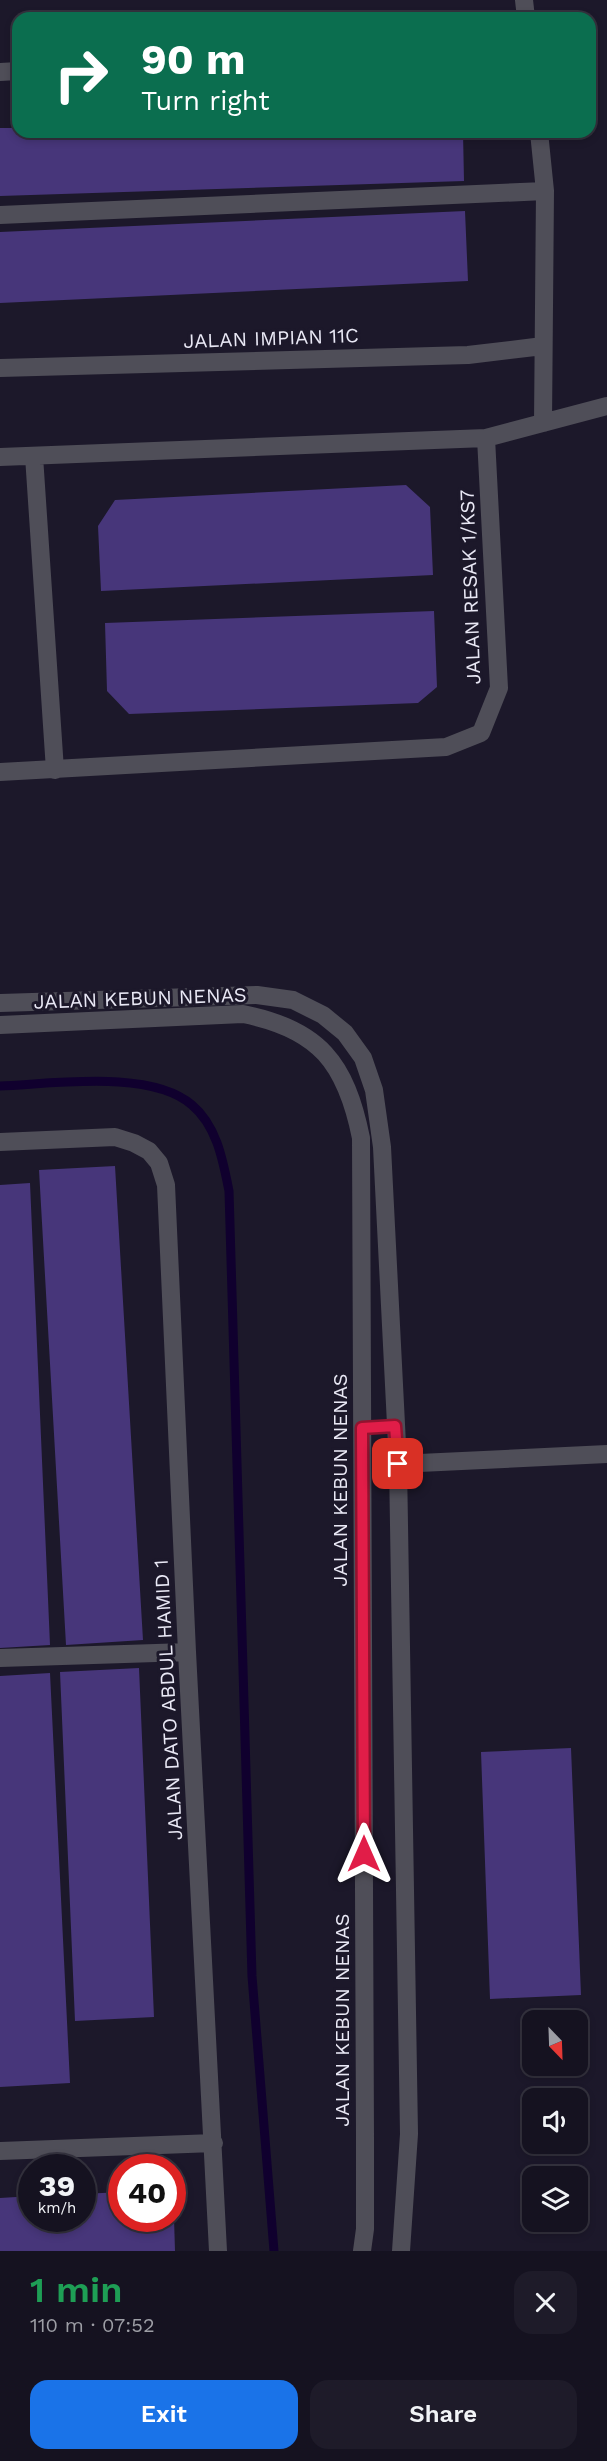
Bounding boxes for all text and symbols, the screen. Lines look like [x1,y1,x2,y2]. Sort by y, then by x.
text: 90 m [141,35,245,84]
icon: right [42,36,120,114]
text: Turn right [141,85,270,117]
street label: JALAN IMPIAN 11C [183,323,359,353]
street label: JALAN RESAK 1/KS7 [455,489,485,685]
street label: JALAN KEBUN NENAS [33,982,247,1014]
street label: JALAN KEBUN NENAS [328,1373,352,1587]
pin [372,1438,423,1489]
icon: arrive [381,1447,414,1480]
street label: JALAN DATO ABDUL HAMID 1 [149,1559,187,1841]
position arrow [332,1822,396,1886]
street label: JALAN KEBUN NENAS [330,1913,354,2127]
north arrow [522,2010,588,2076]
map controls [522,2010,588,2232]
button: sound [522,2088,588,2154]
speed limit sign: 40 [108,2154,186,2232]
button: layers [522,2166,588,2232]
text: 39 [39,2168,75,2203]
text: km/h [38,2199,76,2217]
text: 1 min [30,2269,122,2311]
button: close [514,2271,577,2334]
text: 110 m · 07:52 [30,2313,155,2337]
button: Exit [30,2380,298,2449]
button: Share [310,2380,577,2449]

